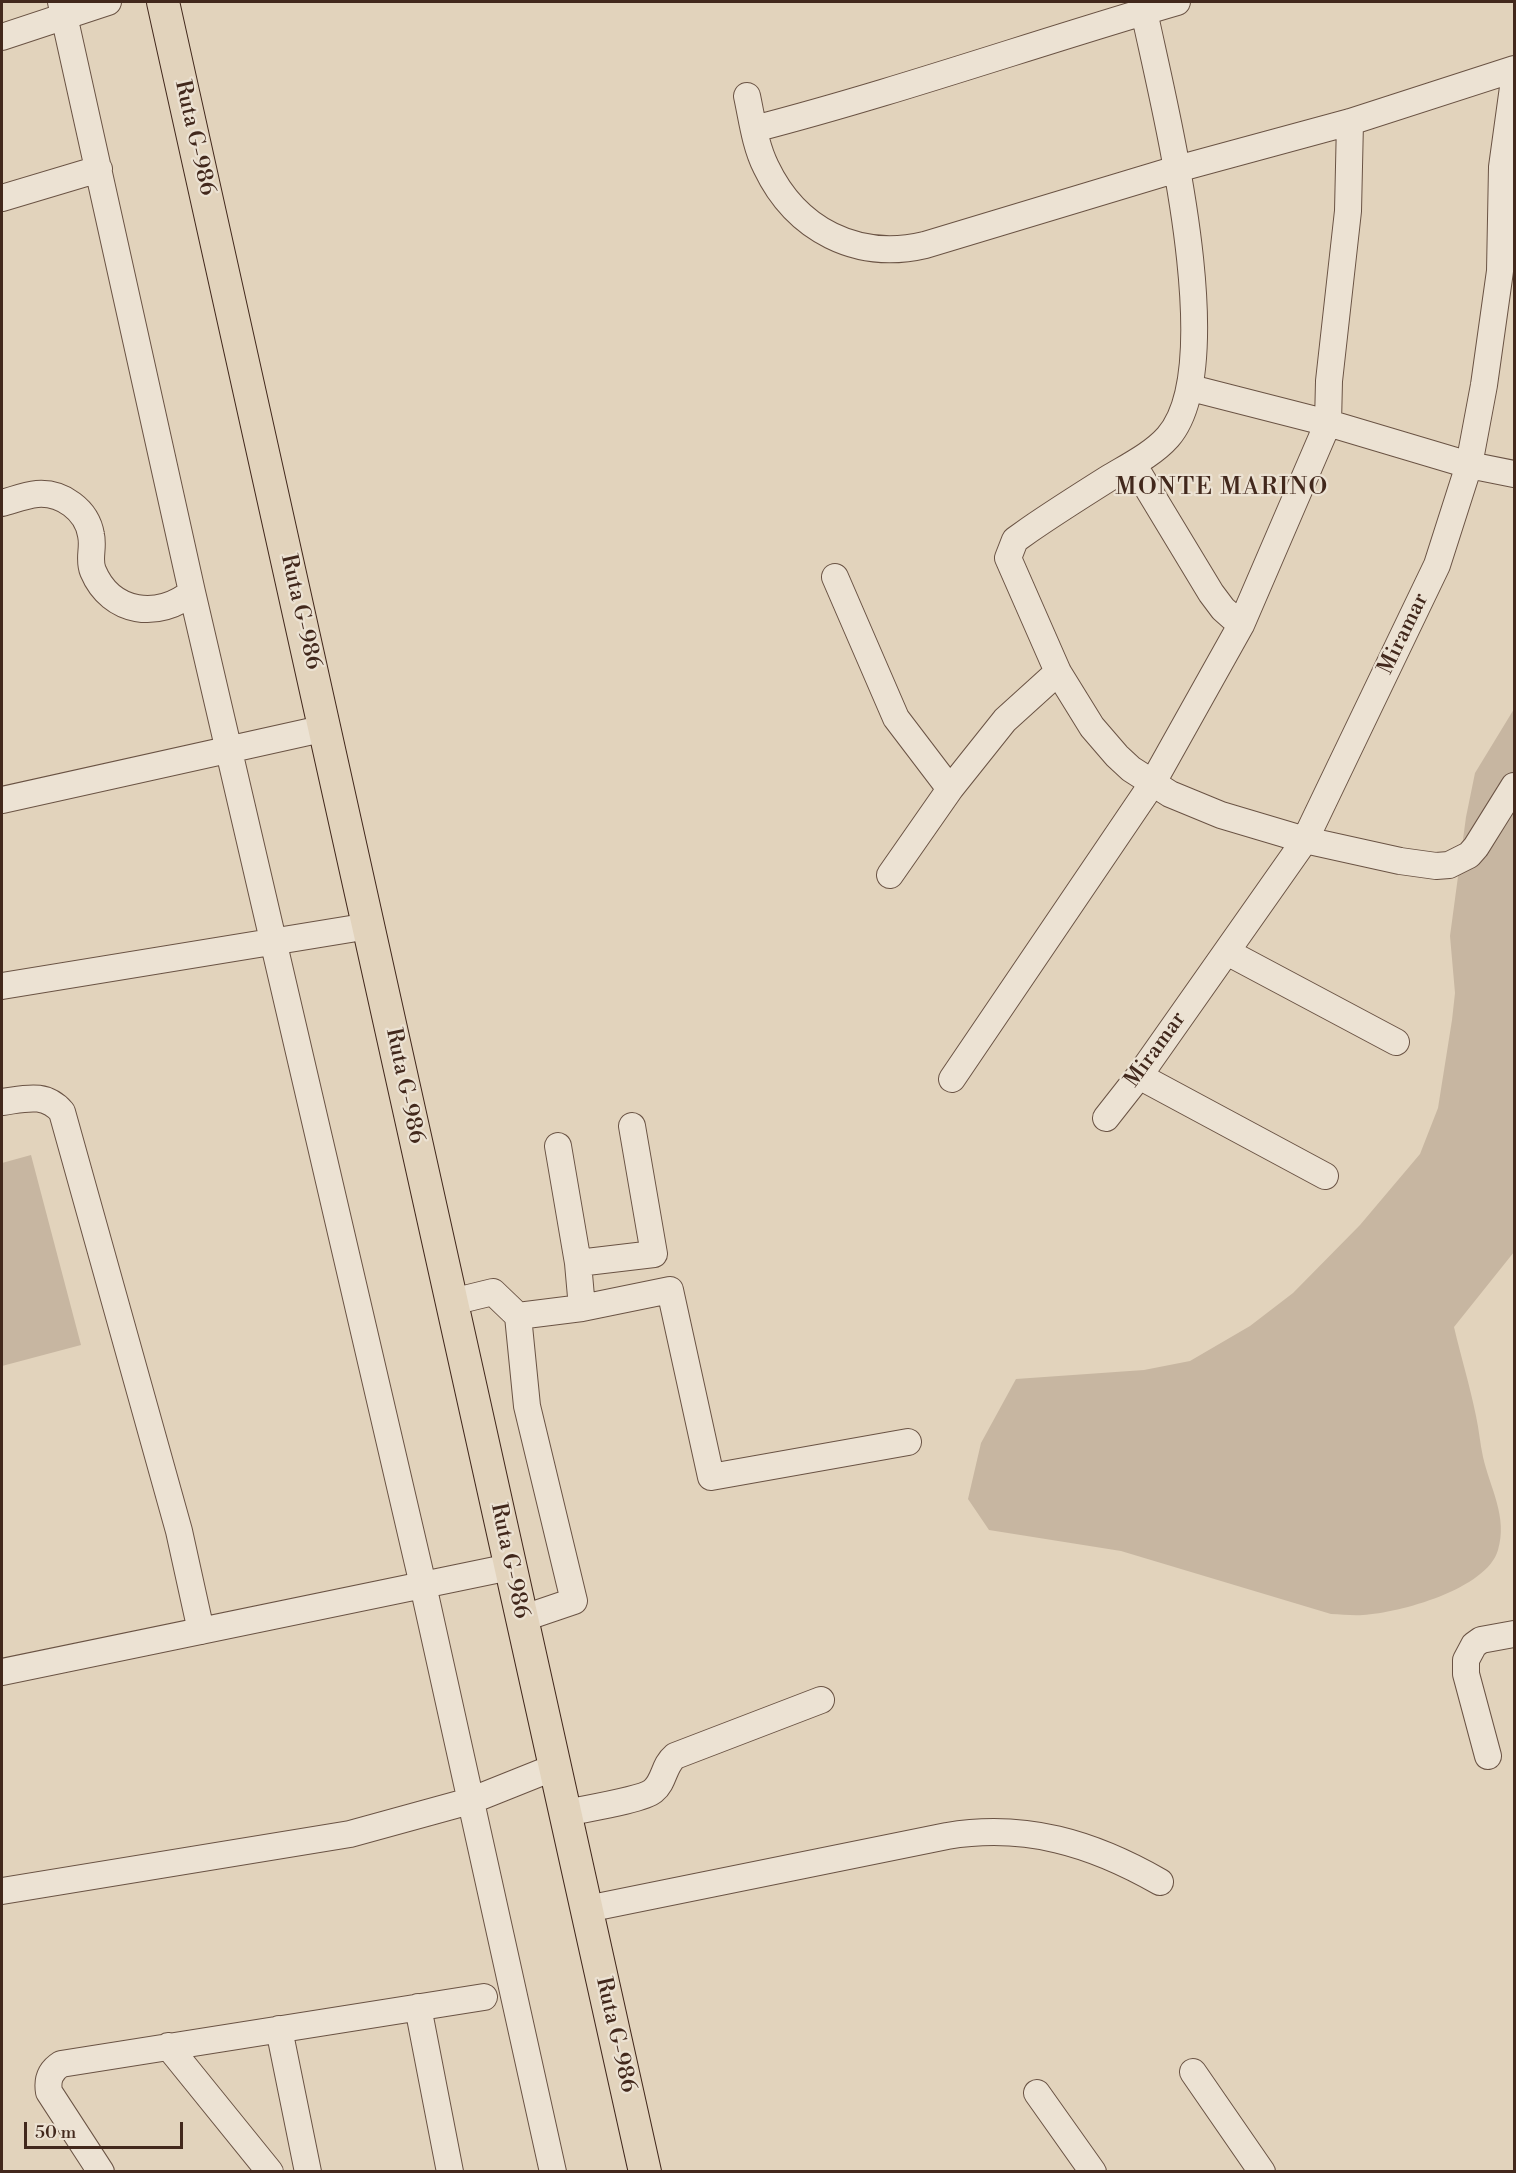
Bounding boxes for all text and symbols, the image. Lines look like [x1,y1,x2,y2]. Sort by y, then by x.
street label: Ruta G-986 [168,78,220,198]
district label: MONTE MARINO [1115,474,1329,502]
street label: Ruta G-986 [274,552,326,672]
street label: Miramar [1373,589,1435,679]
street label: Miramar [1120,1007,1192,1093]
street label: Ruta G-986 [379,1026,429,1146]
street label: Ruta G-986 [484,1501,534,1621]
street label: Ruta G-986 [589,1975,641,2095]
scale bar [27,2110,186,2148]
text: 50 m [35,2121,76,2144]

